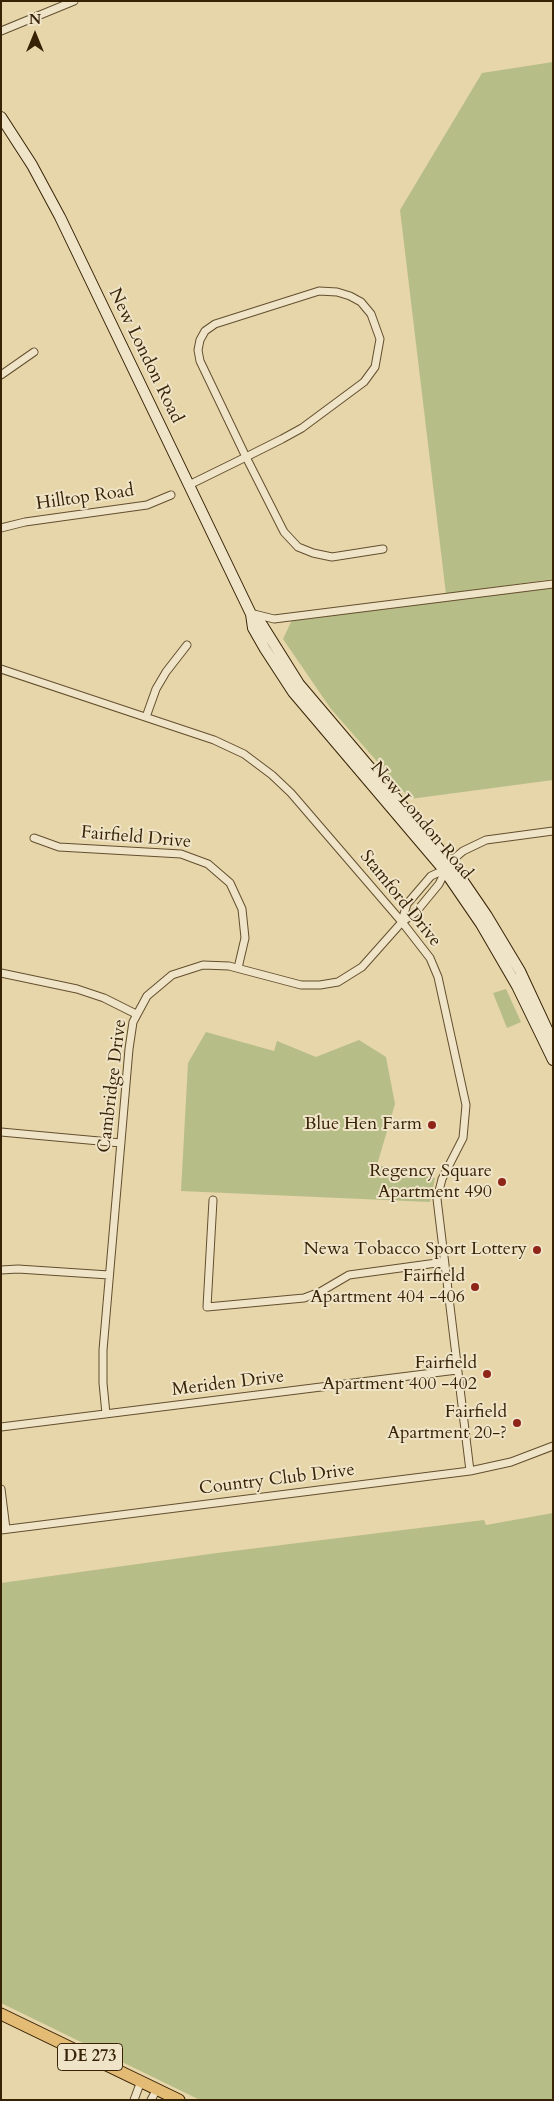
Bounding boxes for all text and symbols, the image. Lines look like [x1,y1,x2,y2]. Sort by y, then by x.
north arrow [10,10,60,60]
text: N [29,10,41,29]
street label: New London Road [103,285,187,427]
street label: Hilltop Road [35,480,135,516]
street label: New London Road [365,758,477,884]
street label: Fairfield Drive [80,822,192,854]
street label: Stamford Drive [355,847,445,951]
street label: Cambridge Drive [94,1018,132,1154]
place label: Blue Hen Farm [304,1114,422,1136]
marker: Blue Hen Farm [426,1119,438,1131]
place label: Regency Square Apartment 490 [369,1161,492,1204]
marker: Regency Square Apartment 490 [496,1176,508,1188]
place label: Newa Tobacco Sport Lottery [303,1239,527,1261]
marker: Newa Tobacco Sport Lottery [531,1244,543,1256]
place label: Fairfield Apartment 404 -406 [310,1266,465,1308]
marker: Fairfield Apartment 404 -406 [469,1281,481,1293]
place label: Fairfield Apartment 400 -402 [322,1353,477,1396]
street label: Meriden Drive [171,1366,285,1402]
marker: Fairfield Apartment 400 -402 [481,1368,493,1380]
place label: Fairfield Apartment 20-? [387,1402,507,1445]
marker: Fairfield Apartment 20-? [511,1417,523,1429]
street label: Country Club Drive [198,1460,356,1500]
road number: DE 273 [58,2044,122,2070]

